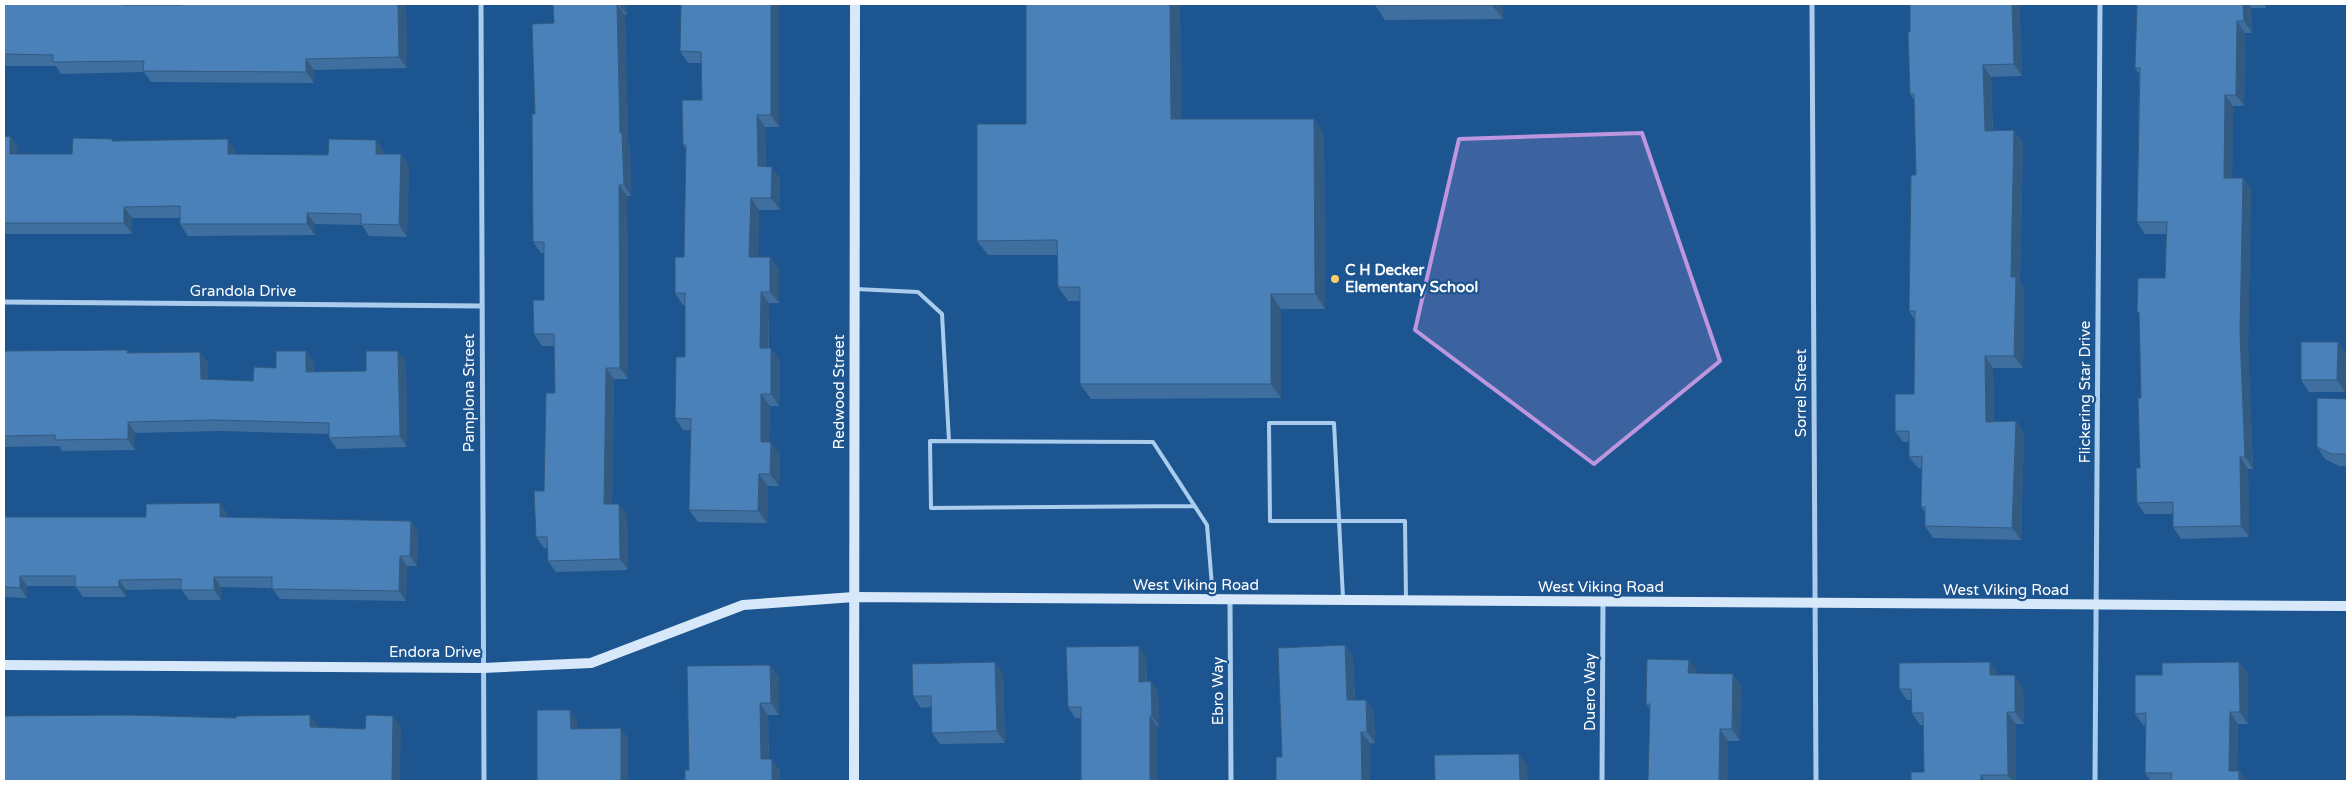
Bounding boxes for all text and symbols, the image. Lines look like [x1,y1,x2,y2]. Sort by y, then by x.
place label: C H Decker Elementary School [1345,261,1478,297]
marker: C H Decker Elementary School [1329,273,1341,285]
street label: Grandola Drive [190,282,296,300]
street label: Flickering Star Drive [2076,321,2094,463]
street label: Pamplona Street [460,333,478,452]
street label: Redwood Street [830,334,848,449]
street label: Sorrel Street [1792,348,1810,437]
street label: West Viking Road [1133,576,1259,594]
street label: West Viking Road [1538,578,1664,596]
street label: West Viking Road [1943,581,2069,599]
street label: Endora Drive [389,643,481,661]
street label: Duero Way [1581,653,1599,731]
street label: Ebro Way [1209,657,1227,725]

